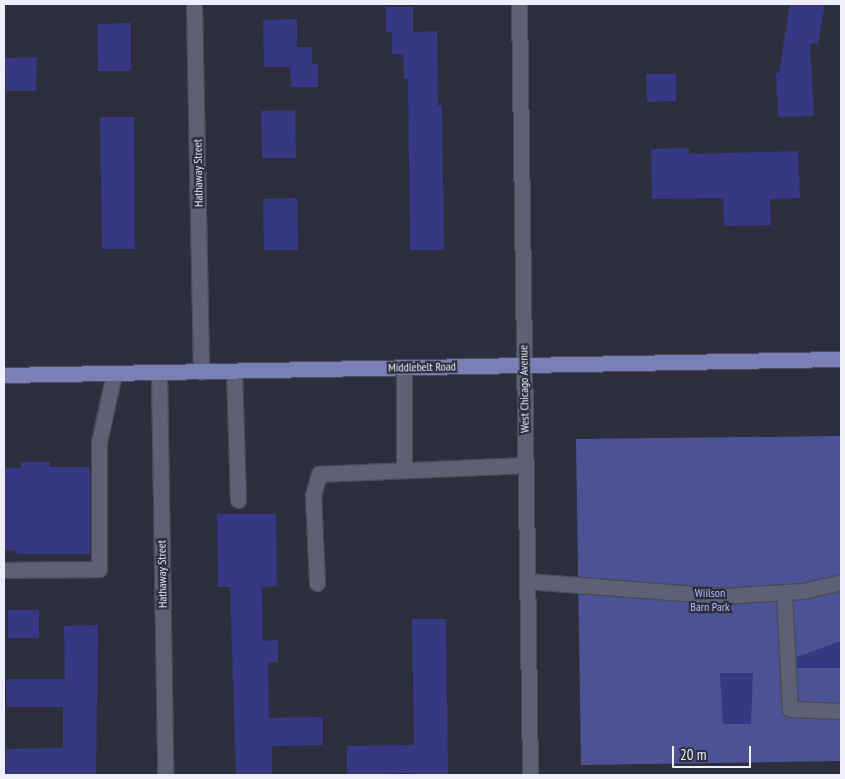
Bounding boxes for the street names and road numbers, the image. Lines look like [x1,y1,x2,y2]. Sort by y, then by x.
street label: Hathaway Street [190,139,206,207]
street label: West Chicago Avenue [516,345,532,433]
street label: Middlebelt Road [388,359,456,375]
street label: Hathaway Street [154,540,170,608]

